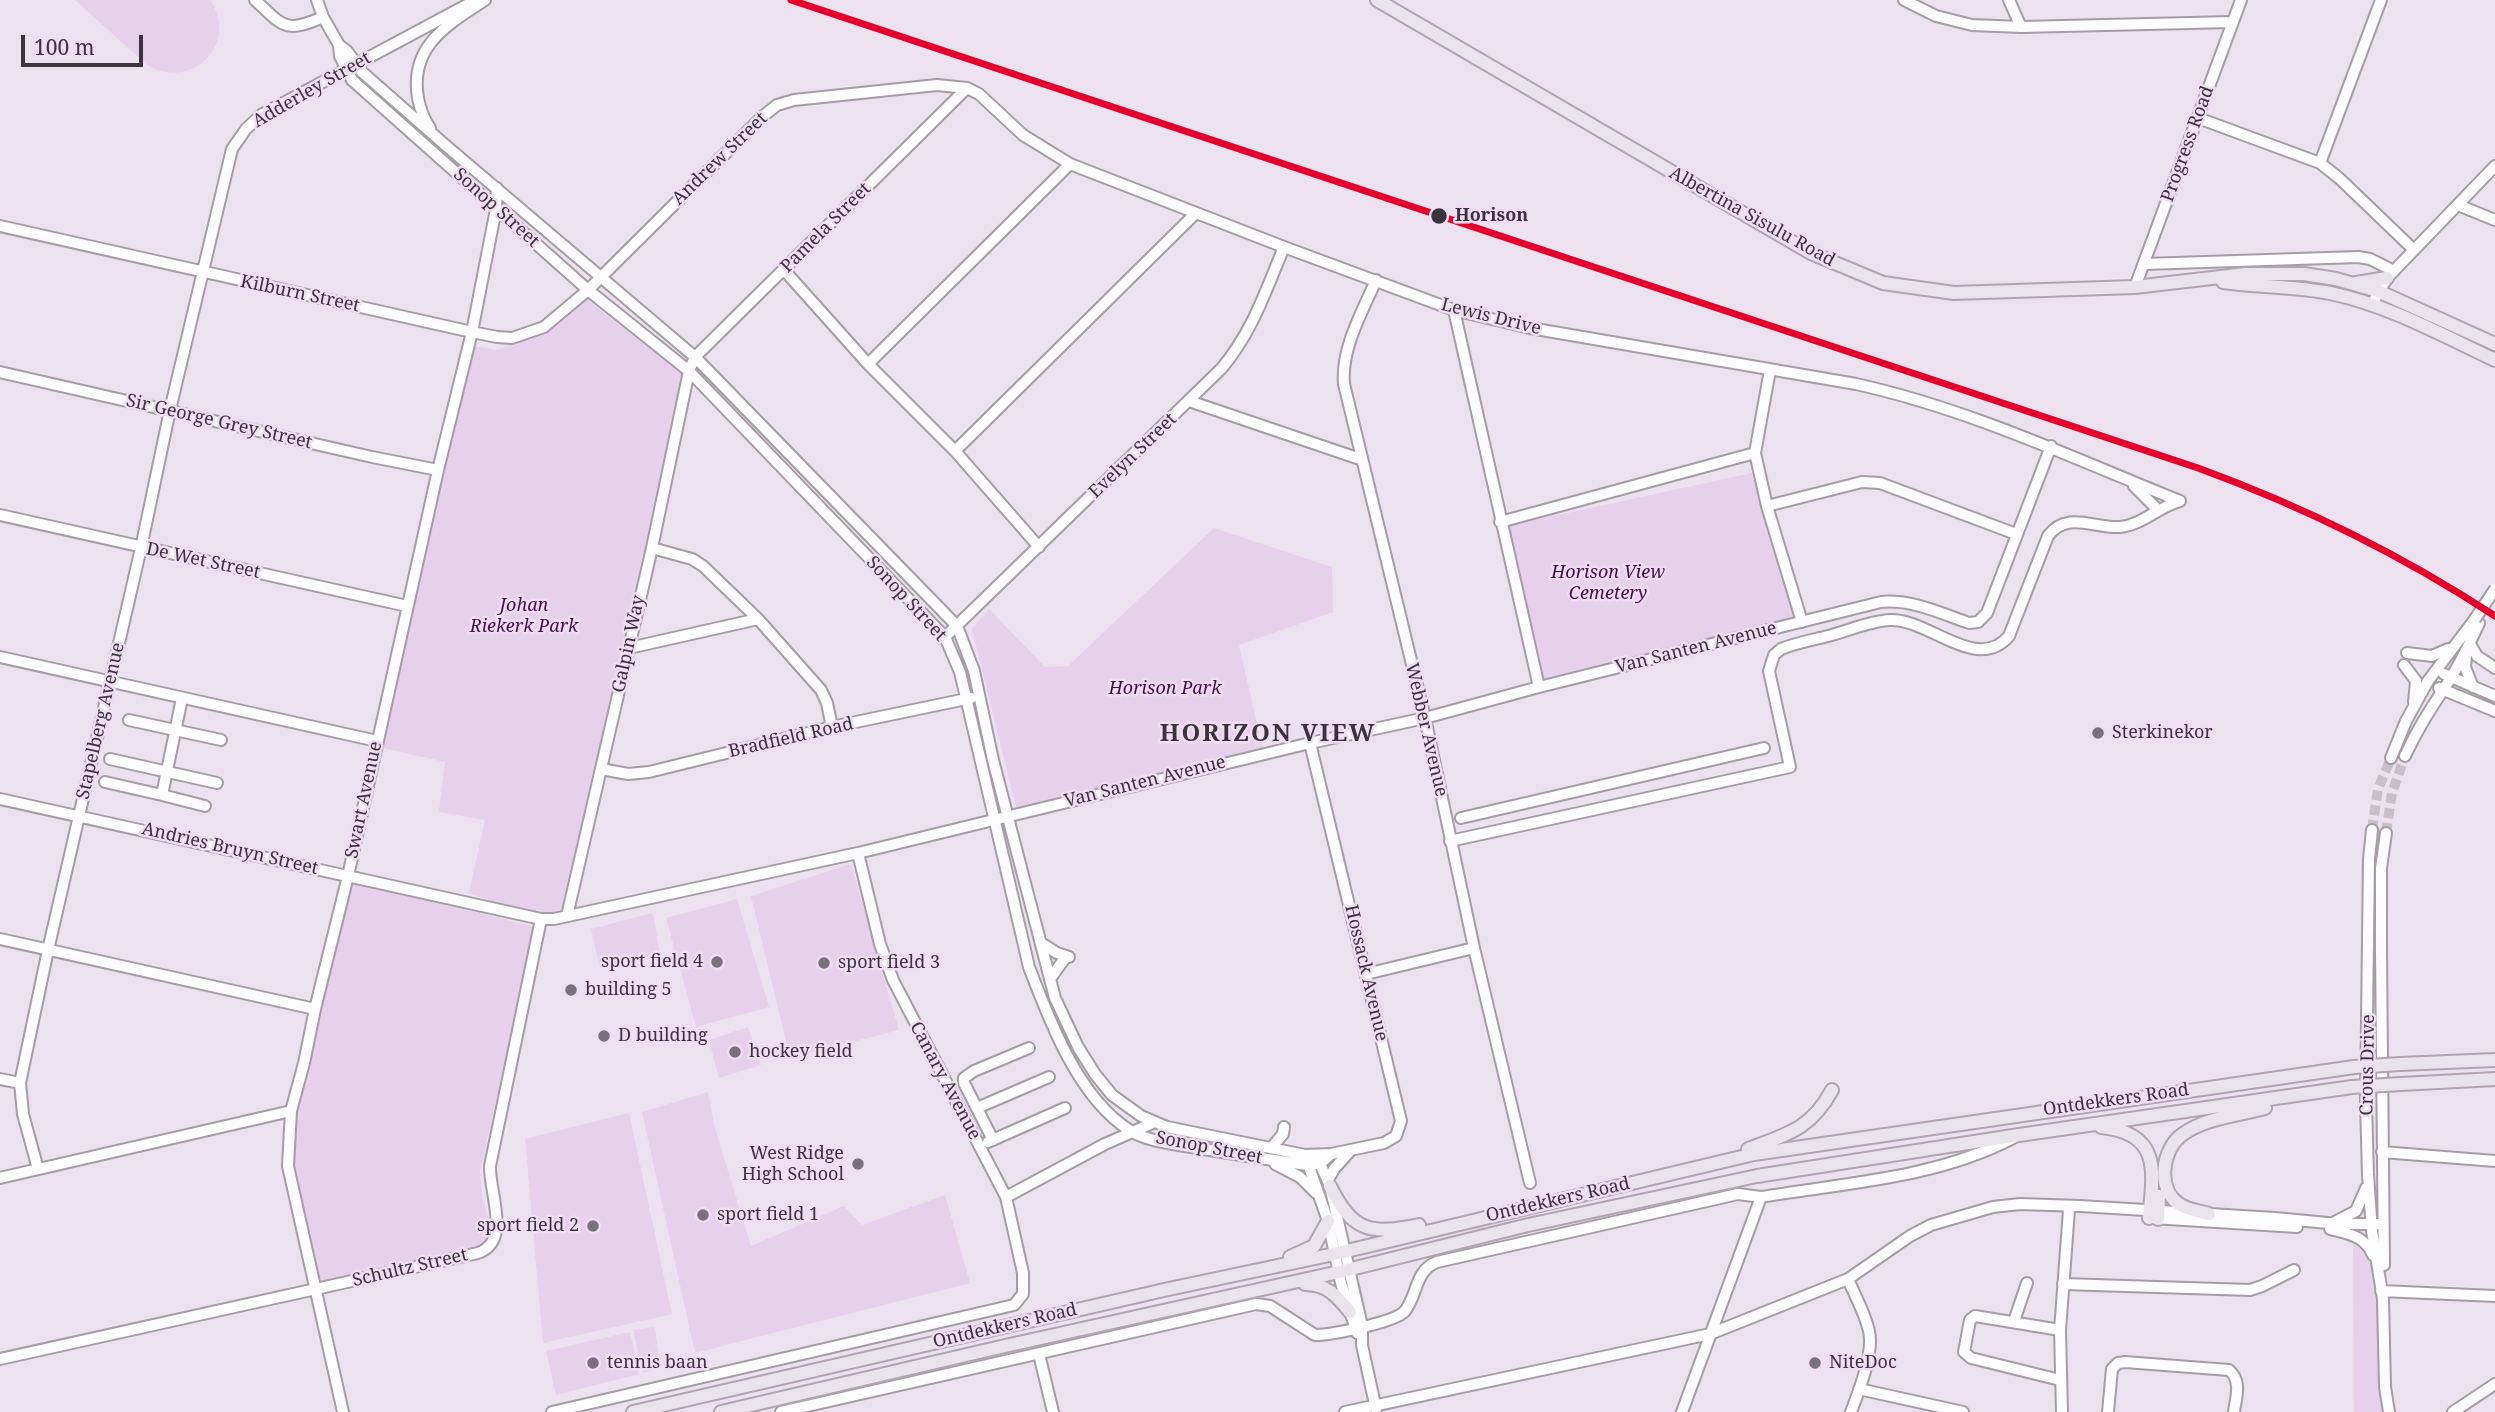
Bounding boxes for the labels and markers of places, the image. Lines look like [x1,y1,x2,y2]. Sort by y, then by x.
place label: Horison [1455,205,1528,227]
marker: Horison [1429,206,1449,226]
place label: Sterkinekor [2112,722,2213,744]
marker: Sterkinekor [2090,725,2106,741]
place label: sport field 4 [601,951,703,973]
place label: sport field 3 [838,952,940,974]
marker: sport field 4 [709,954,725,970]
marker: sport field 3 [816,955,832,971]
place label: building 5 [585,979,672,1001]
marker: building 5 [563,982,579,998]
place label: D building [618,1025,708,1047]
marker: D building [596,1028,612,1044]
place label: hockey field [749,1041,853,1063]
marker: hockey field [727,1044,743,1060]
place label: West Ridge High School [742,1143,844,1186]
marker: West Ridge High School [850,1156,866,1172]
place label: sport field 1 [717,1204,819,1226]
marker: sport field 1 [695,1207,711,1223]
place label: sport field 2 [477,1215,579,1237]
marker: sport field 2 [585,1218,601,1234]
place label: tennis baan [607,1352,708,1374]
place label: NiteDoc [1829,1352,1897,1374]
marker: tennis baan [585,1355,601,1371]
marker: NiteDoc [1807,1355,1823,1371]

